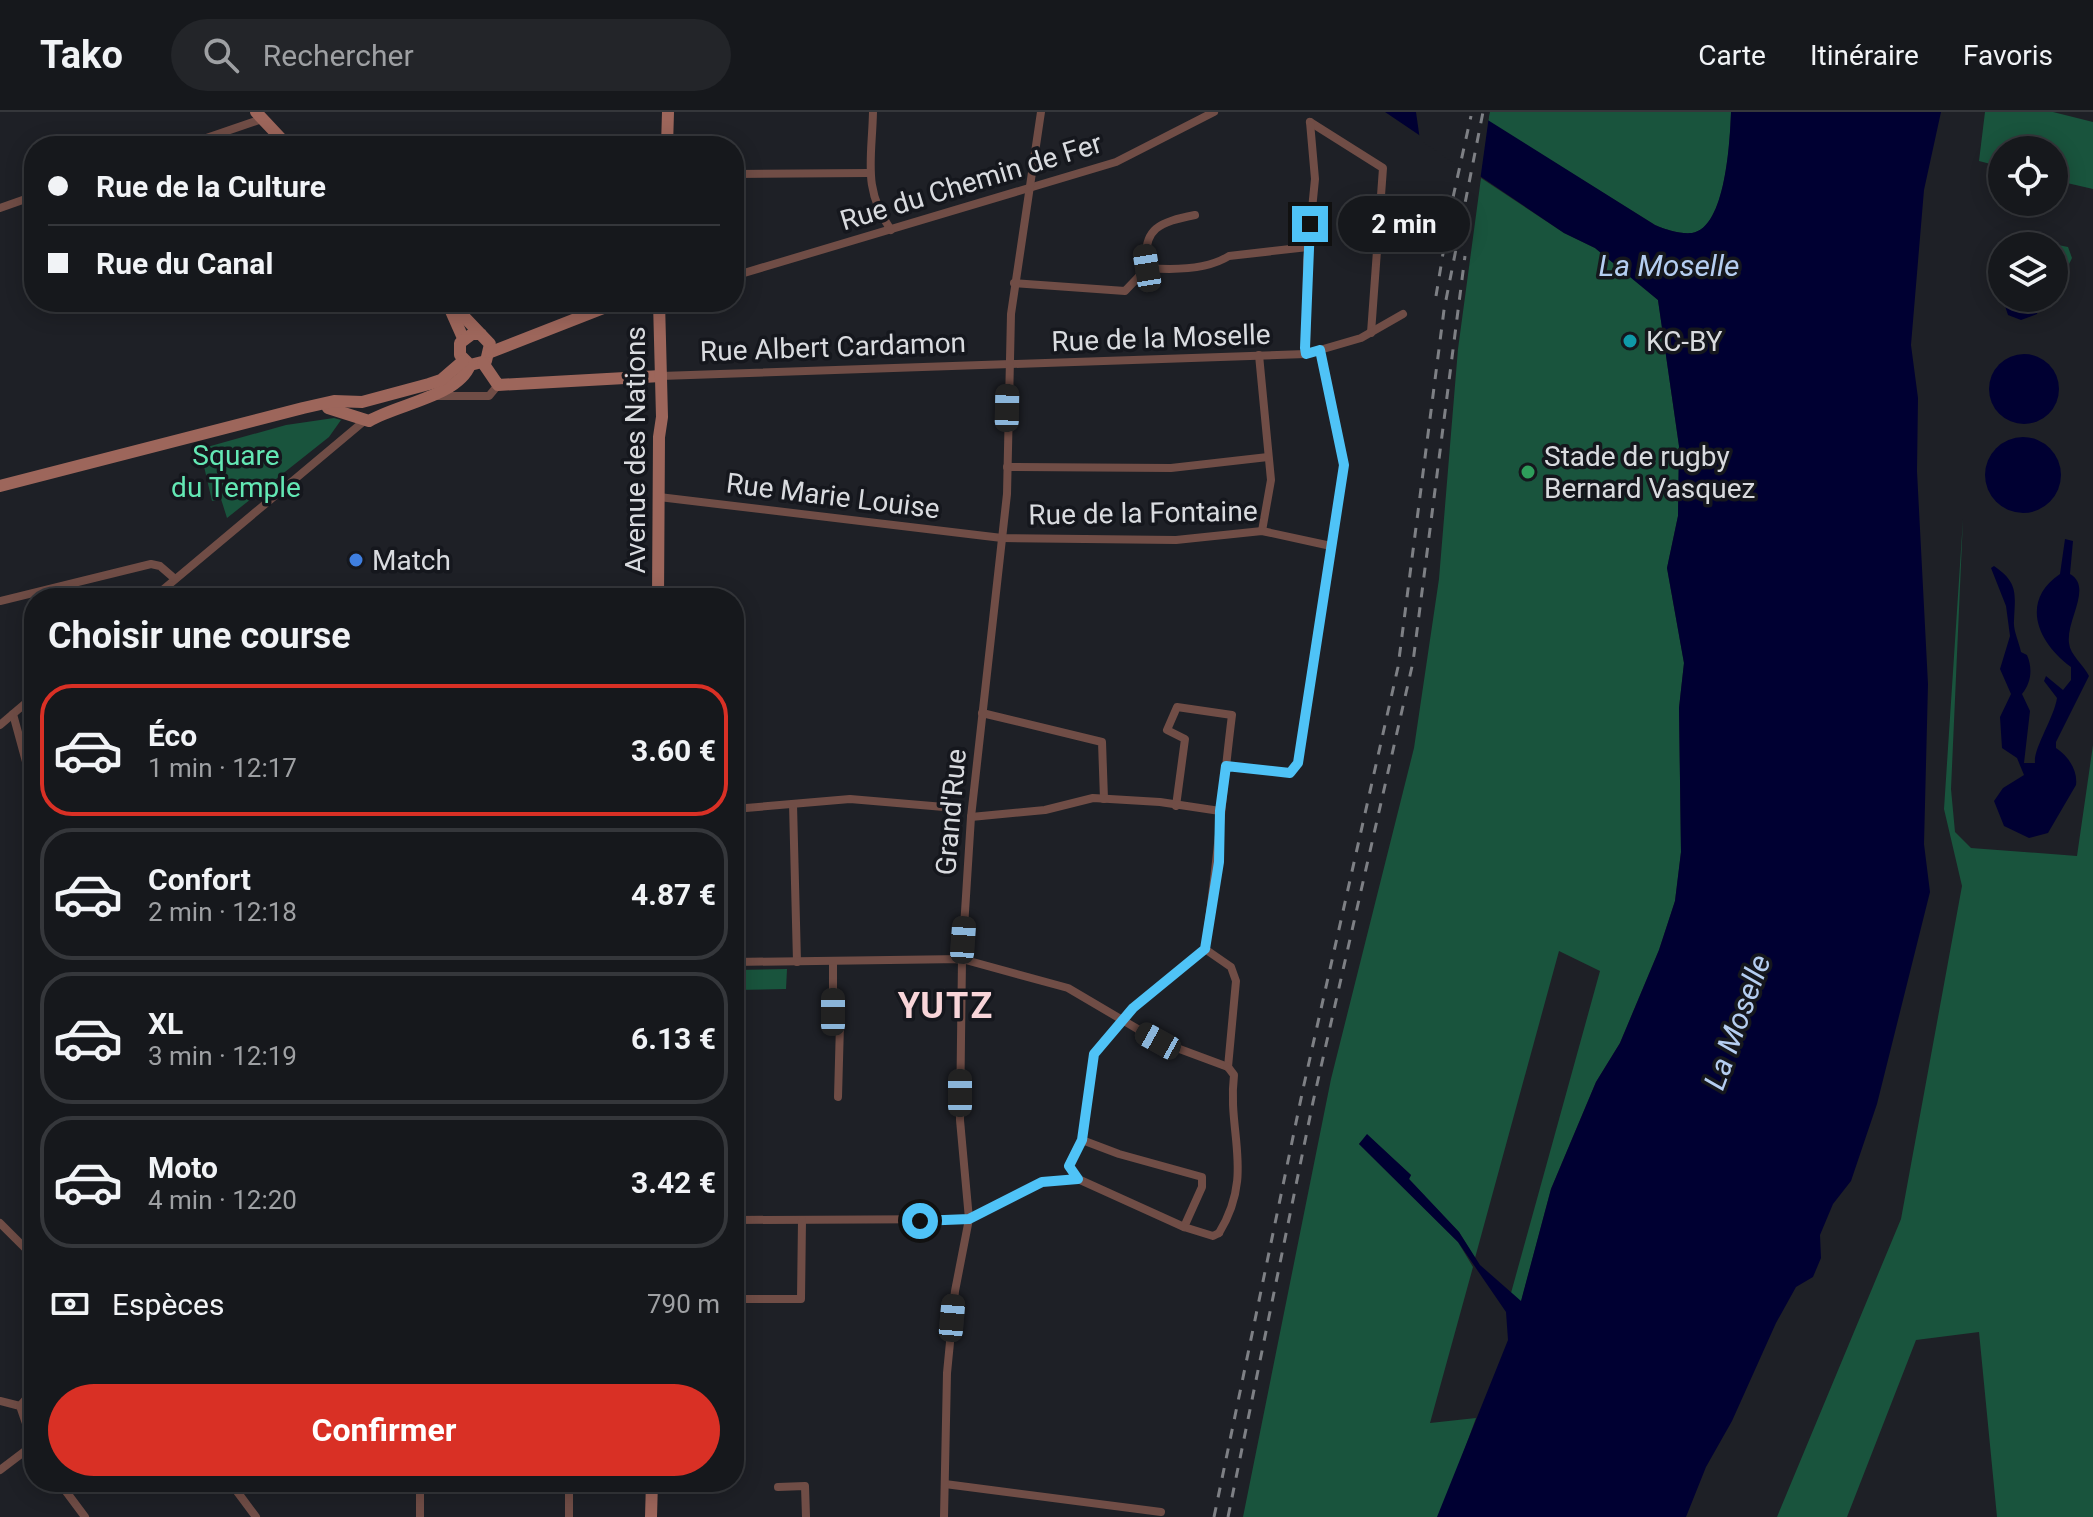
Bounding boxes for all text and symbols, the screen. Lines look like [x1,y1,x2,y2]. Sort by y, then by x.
search box [171,19,731,91]
text: Tako [40,33,123,77]
icon: search [199,33,243,77]
text: Rechercher [263,38,414,73]
text: Carte [1698,39,1766,72]
text: Itinéraire [1810,39,1919,72]
text: Favoris [1963,39,2053,72]
street label: Rue du Chemin de Fer [836,126,1106,238]
map controls [1988,136,2068,312]
button: locate [1988,136,2068,216]
text: Rue de la Culture [96,169,326,204]
callout: 2 min [1338,196,1470,252]
route end [1292,206,1328,242]
text: 2 min [1371,209,1437,239]
button: layers [1988,232,2068,312]
car [1131,242,1163,294]
text: Rue du Canal [96,246,273,281]
water label: La Moselle [1599,248,1739,283]
street label: Rue de la Moselle [1051,318,1271,358]
place label: KC-BY [1646,325,1723,358]
street label: Avenue des Nations [619,326,652,574]
street label: Rue Albert Cardamon [699,326,967,368]
marker: KC-BY [1621,332,1639,350]
car [995,384,1019,432]
park label: Square du Temple [171,439,301,504]
place label: Stade de rugby Bernard Vasquez [1544,440,1755,505]
marker: Stade de rugby Bernard Vasquez [1519,463,1537,481]
street label: Rue Marie Louise [724,467,942,525]
street label: Rue de la Fontaine [1028,495,1258,531]
place label: Match [372,544,451,577]
marker: Match [347,551,365,569]
text: Choisir une course [48,615,351,657]
icon: car [52,714,124,786]
text: Éco [148,718,197,753]
text: 3.60 € [631,733,716,768]
street label: Grand'Rue [929,747,973,877]
text: 1 min · 12:17 [148,753,297,783]
icon: car [52,858,124,930]
text: Confort [148,862,251,897]
text: 4.87 € [631,877,716,912]
text: 2 min · 12:18 [148,897,297,927]
car [949,915,977,965]
water label: La Moselle [1696,950,1778,1094]
district label: YUTZ [898,985,994,1027]
car [821,988,845,1036]
icon: car [52,1002,124,1074]
text: XL [148,1006,183,1041]
car [1131,1019,1185,1063]
text: 6.13 € [631,1021,716,1056]
text: 3 min · 12:19 [148,1041,297,1071]
car [948,1069,972,1117]
icon: car [52,1146,124,1218]
text: Moto [148,1150,218,1185]
text: 3.42 € [631,1165,716,1200]
text: 4 min · 12:20 [148,1185,297,1215]
route start [902,1203,938,1239]
icon: cash [48,1282,92,1326]
text: Espèces [112,1287,224,1322]
text: 790 m [647,1289,720,1319]
car [938,1293,966,1343]
button: Confirmer [48,1384,720,1476]

